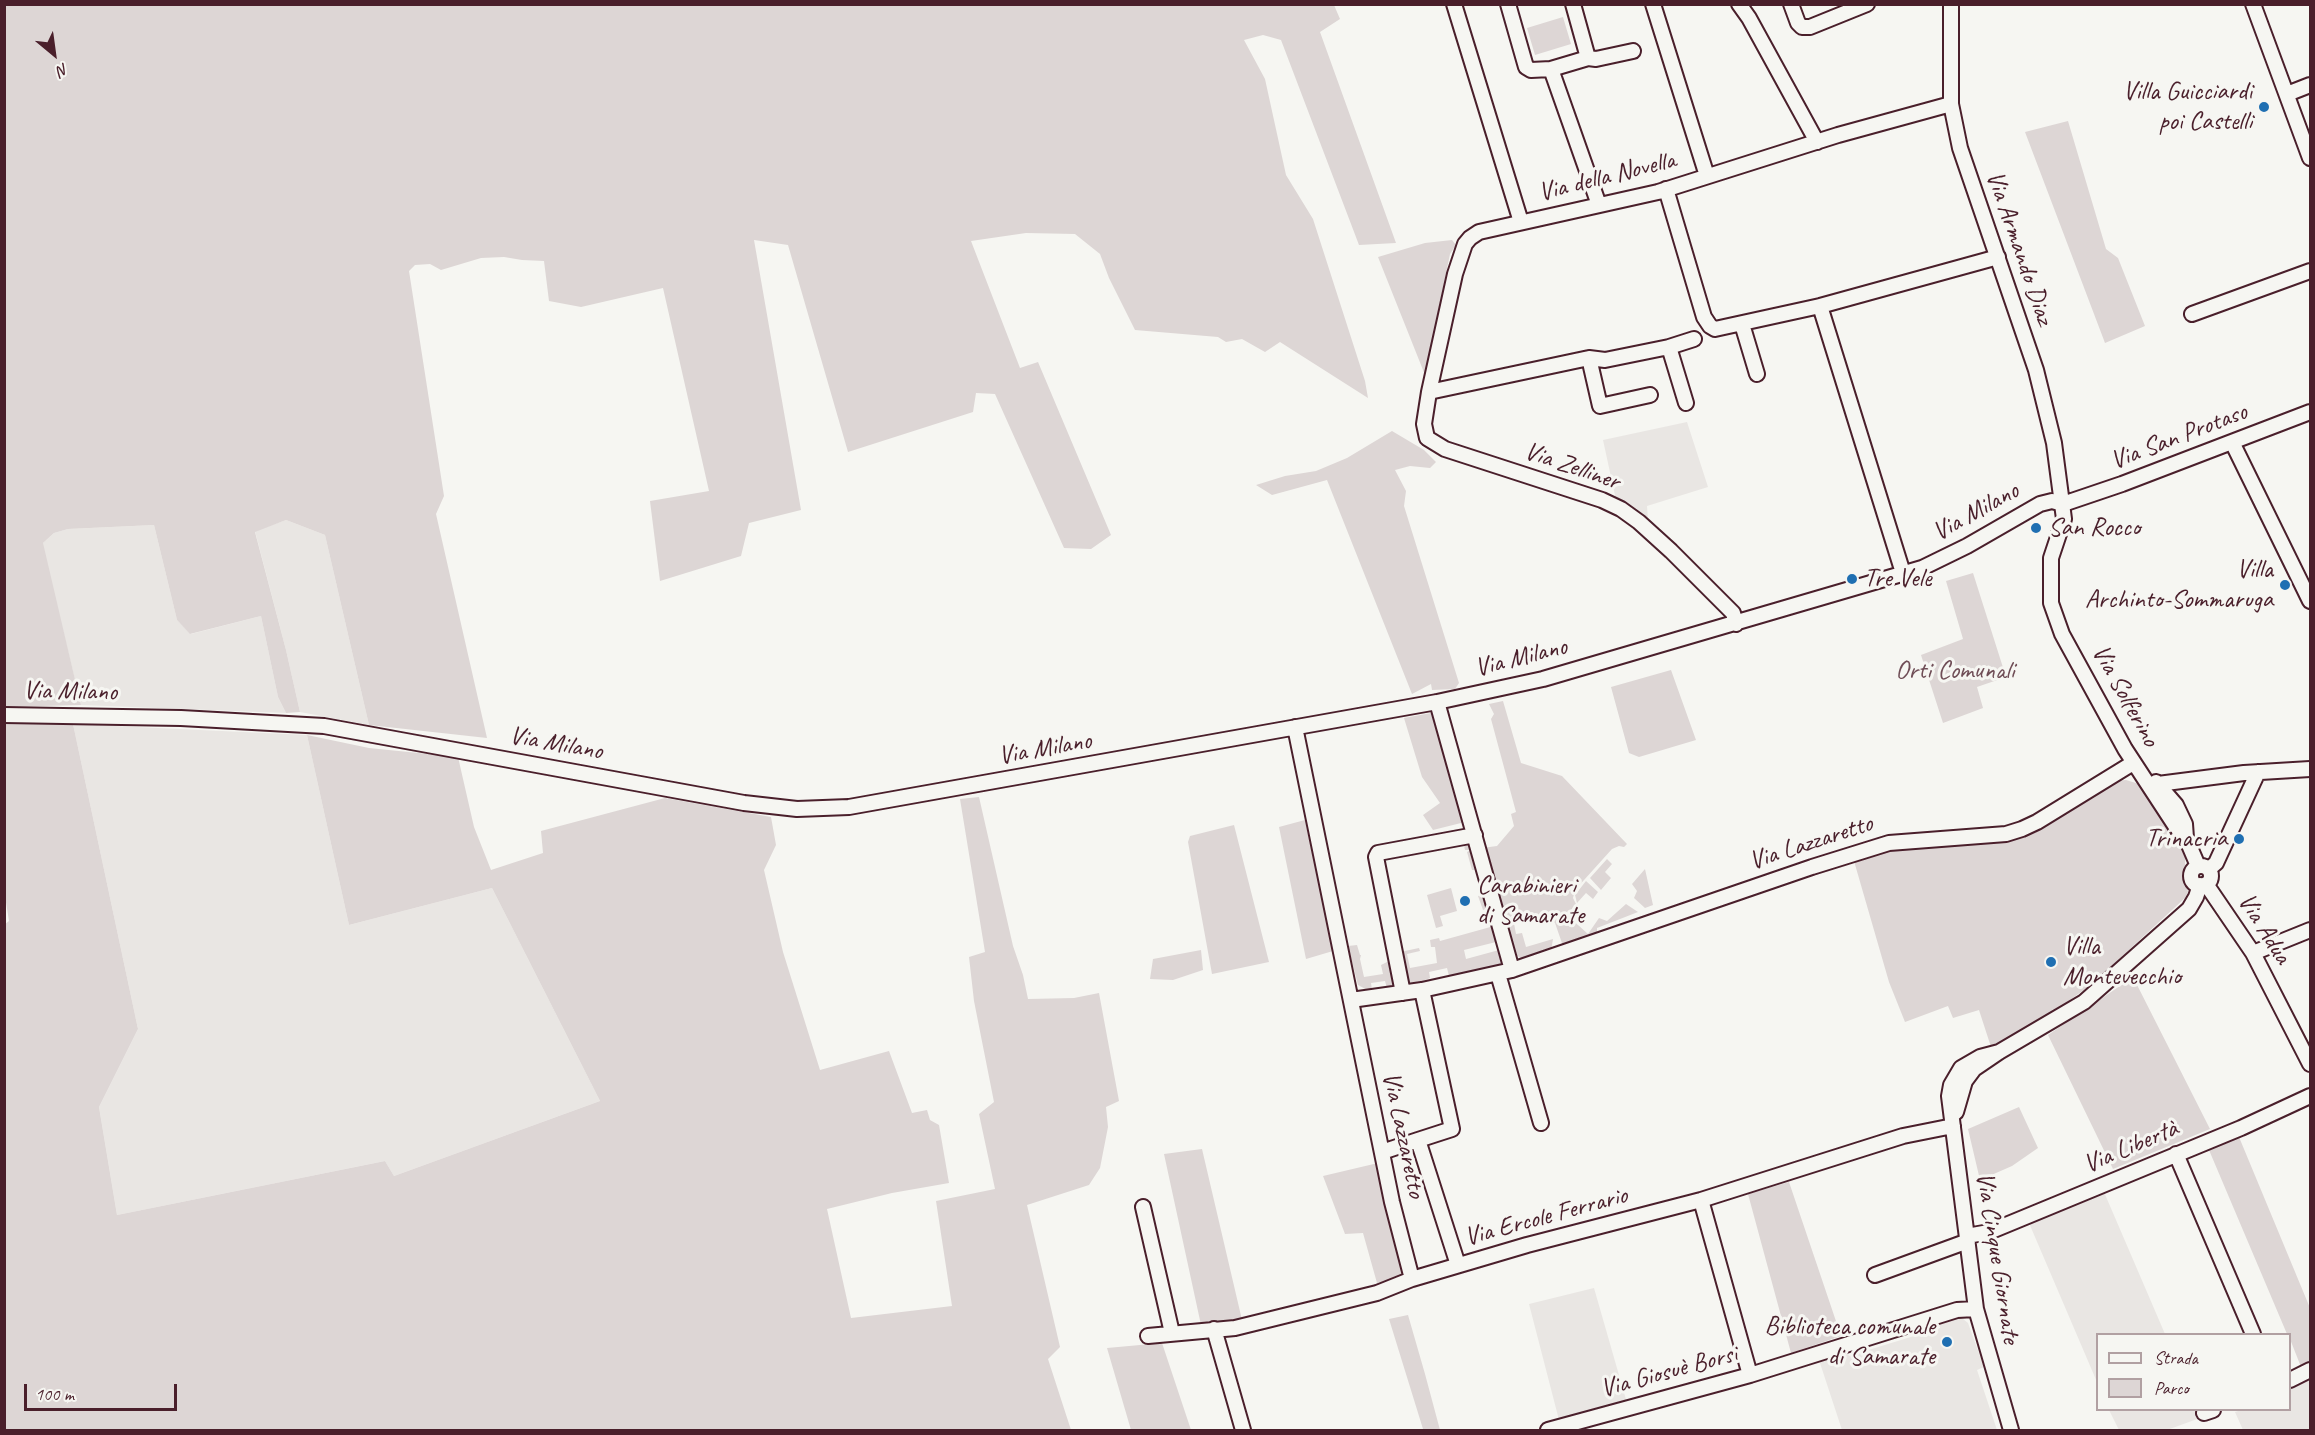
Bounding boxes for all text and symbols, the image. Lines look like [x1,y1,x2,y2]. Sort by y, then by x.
north arrow [24,24,84,84]
text: N [54,59,72,81]
place label: Villa Guicciardi poi Castelli [2123,76,2252,138]
marker: Villa Guicciardi poi Castelli [2257,100,2271,114]
street label: Via della Novella [1535,145,1679,209]
street label: Via Armando Diaz [1978,167,2060,329]
street label: Via San Protaso [2106,397,2252,477]
street label: Via Zelliner [1520,436,1624,498]
street label: Via Milano [1927,476,2025,548]
place label: San Rocco [2048,512,2140,544]
marker: San Rocco [2029,521,2043,535]
place label: Villa Archinto-Sommaruga [2085,554,2273,616]
place label: Tre Vele [1864,563,1931,595]
marker: Tre Vele [1845,572,1859,586]
marker: Villa Archinto-Sommaruga [2278,578,2292,592]
street label: Via Milano [1472,632,1570,684]
street label: Via Solferino [2084,640,2166,752]
park label: Orti Comunali [1895,655,2015,687]
street label: Via Milano [23,676,117,708]
street label: Via Milano [507,720,605,768]
street label: Via Milano [996,725,1094,773]
street label: Via Lazzaretto [1745,808,1877,878]
place label: Trinacria [2145,823,2227,855]
marker: Trinacria [2232,832,2246,846]
place label: Carabinieri di Samarate [1477,870,1584,932]
street label: Via Adua [2230,888,2298,970]
marker: Carabinieri di Samarate [1458,894,1472,908]
place label: Villa Montevecchio [2063,931,2181,993]
marker: Villa Montevecchio [2044,955,2058,969]
street label: Via Lazzaretto [1374,1069,1432,1201]
street label: Via Libertà [2079,1113,2183,1181]
street label: Via Cinque Giornate [1968,1170,2026,1346]
street label: Via Ercole Ferrario [1461,1180,1631,1254]
place label: Biblioteca comunale di Samarate [1764,1311,1935,1372]
legend [2096,1333,2291,1411]
marker: Biblioteca comunale di Samarate [1940,1335,1954,1349]
street label: Via Giosuè Borsi [1597,1339,1741,1405]
text: Strada [2154,1347,2198,1369]
scale bar [27,1372,180,1410]
text: Parco [2154,1377,2189,1399]
text: 100 m [35,1383,74,1405]

